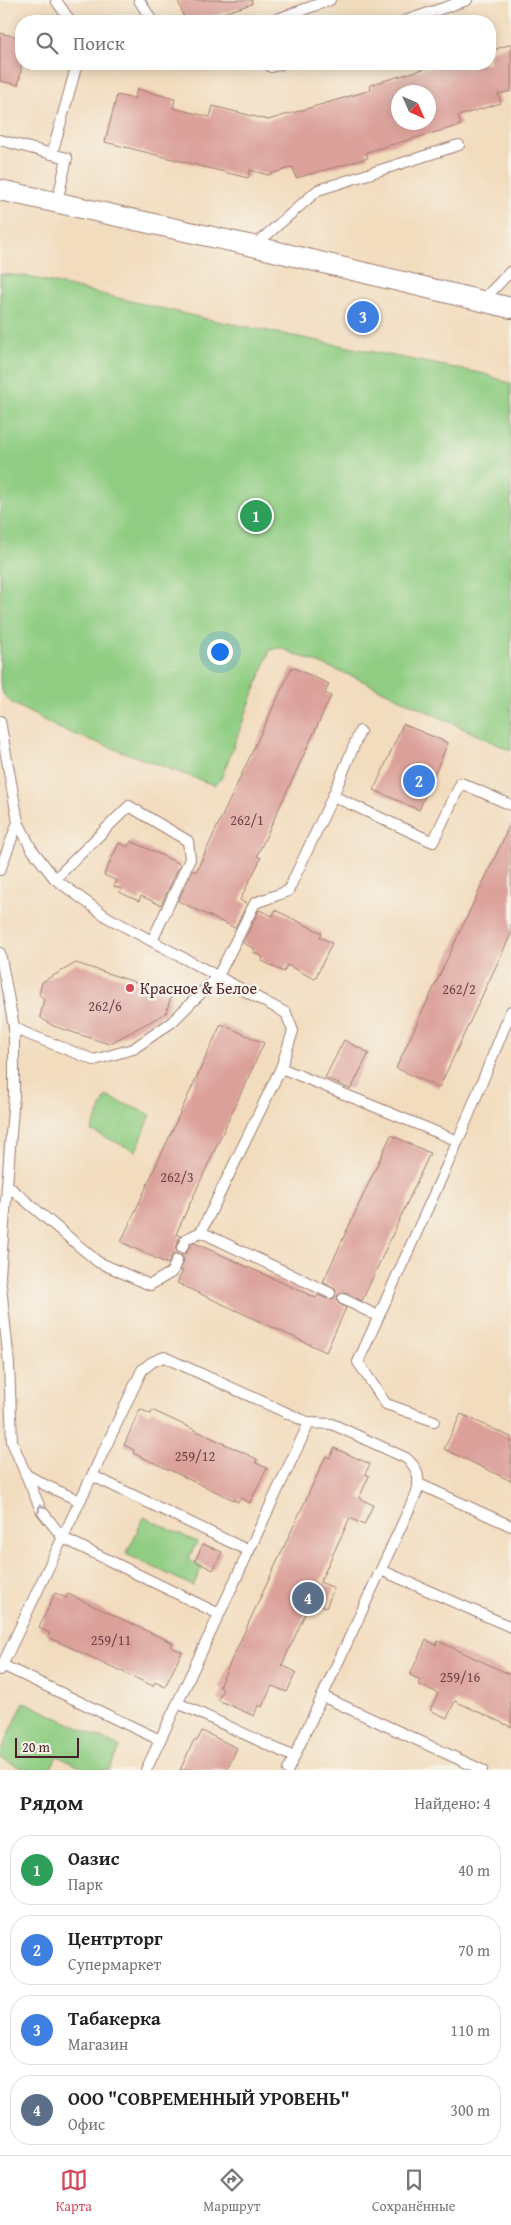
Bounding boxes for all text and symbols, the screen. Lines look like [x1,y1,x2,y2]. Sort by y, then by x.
search box [15,15,496,70]
icon: search [33,29,61,57]
text: Поиск [73,29,125,57]
north arrow [391,85,436,130]
pin: 3 [347,298,379,336]
pin: 1 [240,497,272,535]
your location [207,639,233,665]
pin: 2 [403,762,435,800]
house number: 262/1 [230,810,264,830]
place label: Красное & Белое [140,976,257,1000]
house number: 262/2 [442,979,476,999]
marker: Красное & Белое [124,982,136,994]
house number: 262/6 [88,996,122,1016]
house number: 262/3 [160,1167,194,1187]
house number: 259/12 [175,1446,215,1466]
one-way arrow [37,1505,47,1514]
pin: 4 [292,1579,324,1617]
house number: 259/11 [91,1630,131,1650]
house number: 259/16 [440,1667,480,1687]
scale bar [15,1735,79,1758]
text: 20 m [22,1737,50,1757]
text: Рядом [20,1787,83,1818]
text: Найдено: 4 [414,1791,491,1815]
text: Оазис [68,1844,119,1872]
text: 1 [33,1858,41,1882]
text: 40 m [458,1858,490,1882]
text: Парк [68,1872,103,1896]
text: Центрторг [68,1924,163,1952]
text: 2 [33,1938,41,1962]
text: 70 m [458,1938,490,1962]
text: Супермаркет [68,1952,161,1976]
text: Табакерка [68,2004,161,2032]
text: 3 [33,2018,41,2042]
text: 110 m [450,2018,490,2042]
text: Магазин [68,2032,128,2056]
text: ООО "СОВРЕМЕННЫЙ УРОВЕНЬ" [68,2084,350,2112]
text: 4 [33,2098,41,2122]
text: 300 m [450,2098,490,2122]
text: Офис [68,2112,105,2136]
tab: Карта [56,2166,92,2216]
tab: Маршрут [203,2166,261,2216]
tab: Сохранённые [372,2166,455,2216]

